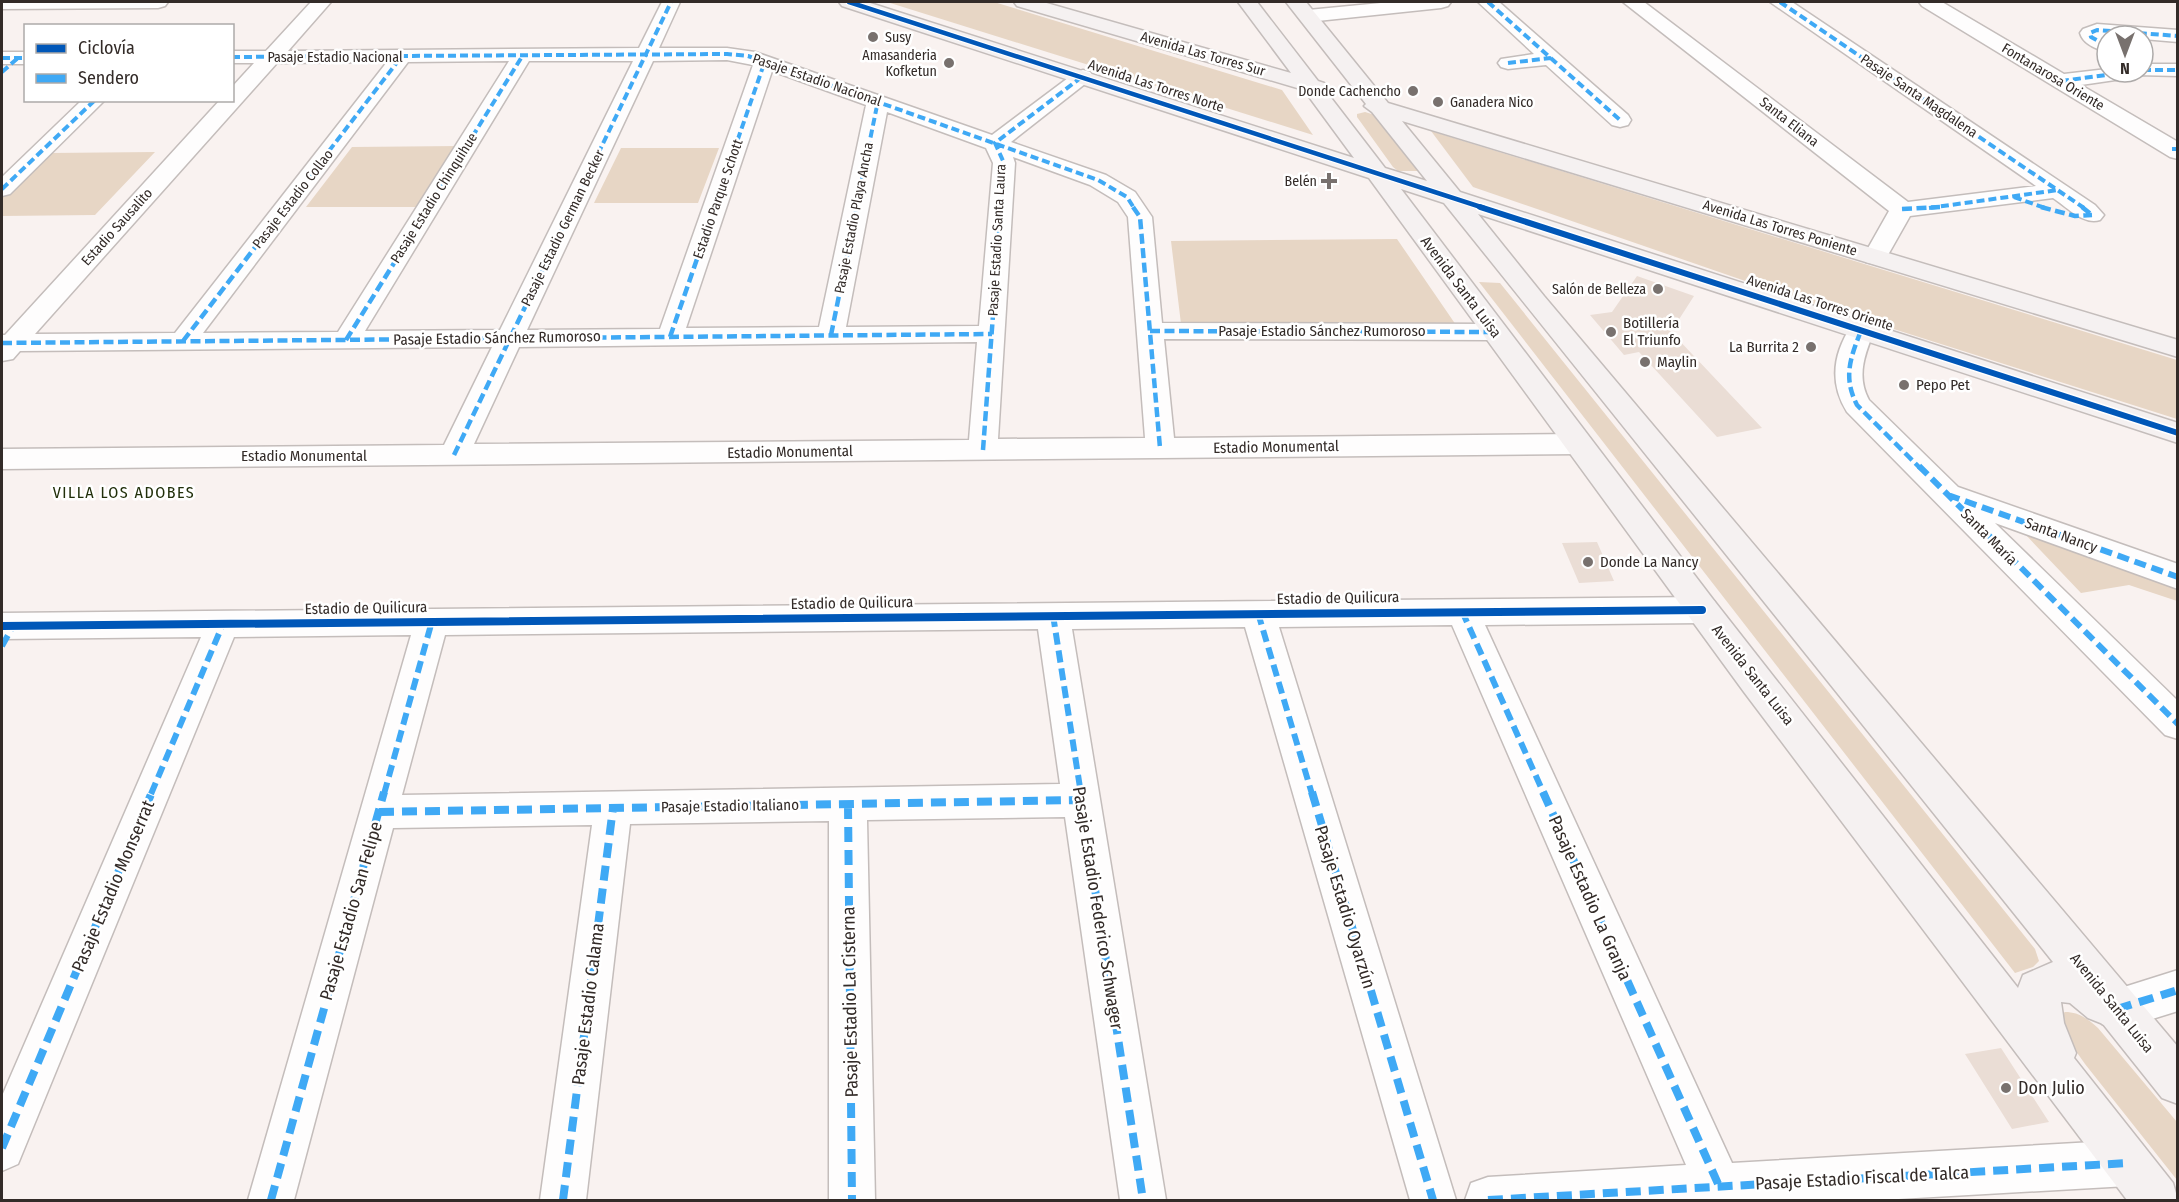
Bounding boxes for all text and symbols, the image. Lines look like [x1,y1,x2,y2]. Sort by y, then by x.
legend [24,24,234,102]
north arrow [2095,24,2155,84]
street label: Avenida Las Torres Sur [1139,28,1267,80]
place label: Susy [885,29,912,46]
marker: Susy [866,30,880,44]
text: Ciclovía [78,37,135,59]
street label: Fontanarosa Oriente [1999,40,2107,114]
place label: Amasanderia Kofketun [862,47,937,80]
street label: Pasaje Estadio Nacional [267,49,403,66]
street label: Pasaje Estadio Nacional [750,50,884,110]
street label: Pasaje Santa Magdalena [1857,50,1981,142]
marker: Amasanderia Kofketun [942,56,956,70]
street label: Avenida Las Torres Norte [1086,56,1226,116]
text: N [2120,59,2130,78]
text: Sendero [78,67,139,89]
place label: Donde Cachencho [1298,83,1401,100]
marker: Donde Cachencho [1406,84,1420,98]
place label: Ganadera Nico [1450,94,1533,111]
street label: Santa Eliana [1756,94,1822,151]
marker: Ganadera Nico [1431,95,1445,109]
street label: Pasaje Estadio Chinquihue [387,130,481,266]
street label: Estadio Parque Schott [690,137,747,261]
street label: Pasaje Estadio Playa Ancha [831,141,877,295]
street label: Pasaje Estadio Collao [249,146,337,252]
street label: Pasaje Estadio German Becker [518,147,608,309]
street label: Pasaje Estadio Santa Laura [985,163,1009,317]
place label: Belén [1285,173,1317,190]
marker: Belén [1322,174,1336,188]
street label: Estadio Sausalito [78,185,156,269]
street label: Avenida Las Torres Poniente [1701,196,1859,260]
street label: Avenida Santa Luisa [1417,233,1505,341]
street label: Avenida Las Torres Oriente [1745,271,1895,335]
place label: Salón de Belleza [1552,281,1646,298]
marker: Salón de Belleza [1651,282,1665,296]
place label: Botillería El Triunfo [1623,314,1681,349]
street label: Pasaje Estadio Sánchez Rumoroso [1218,322,1426,340]
marker: Botillería El Triunfo [1604,325,1618,339]
street label: Pasaje Estadio Sánchez Rumoroso [393,327,601,349]
place label: La Burrita 2 [1729,338,1799,356]
marker: La Burrita 2 [1804,340,1818,354]
place label: Maylin [1657,353,1697,371]
marker: Maylin [1638,355,1652,369]
place label: Pepo Pet [1916,376,1970,394]
marker: Pepo Pet [1897,378,1911,392]
street label: Estadio Monumental [1213,437,1339,457]
street label: Estadio Monumental [727,442,853,462]
street label: Estadio Monumental [241,447,367,465]
district label: VILLA LOS ADOBES [53,483,195,502]
street label: Santa María [1957,505,2021,569]
street label: Santa Nancy [2022,514,2100,557]
place label: Donde La Nancy [1600,553,1699,571]
marker: Donde La Nancy [1581,555,1595,569]
street label: Estadio de Quilicura [1276,588,1400,608]
street label: Estadio de Quilicura [790,593,914,613]
street label: Estadio de Quilicura [304,598,428,618]
street label: Avenida Santa Luisa [1708,621,1798,729]
street label: Pasaje Estadio Federico Schwager [1068,785,1128,1032]
street label: Pasaje Estadio Italiano [661,796,799,816]
street label: Pasaje Estadio Monserrat [67,797,159,975]
street label: Pasaje Estadio La Granja [1544,812,1636,984]
street label: Pasaje Estadio San Felipe [315,819,387,1003]
street label: Pasaje Estadio Oyarzún [1310,823,1380,991]
street label: Pasaje Estadio La Cisterna [837,906,863,1098]
street label: Pasaje Estadio Calama [567,921,609,1086]
street label: Avenida Santa Luisa [2066,950,2158,1056]
place label: Don Julio [2018,1077,2085,1099]
marker: Don Julio [1999,1081,2013,1095]
street label: Pasaje Estadio Fiscal de Talca [1755,1161,1970,1195]

